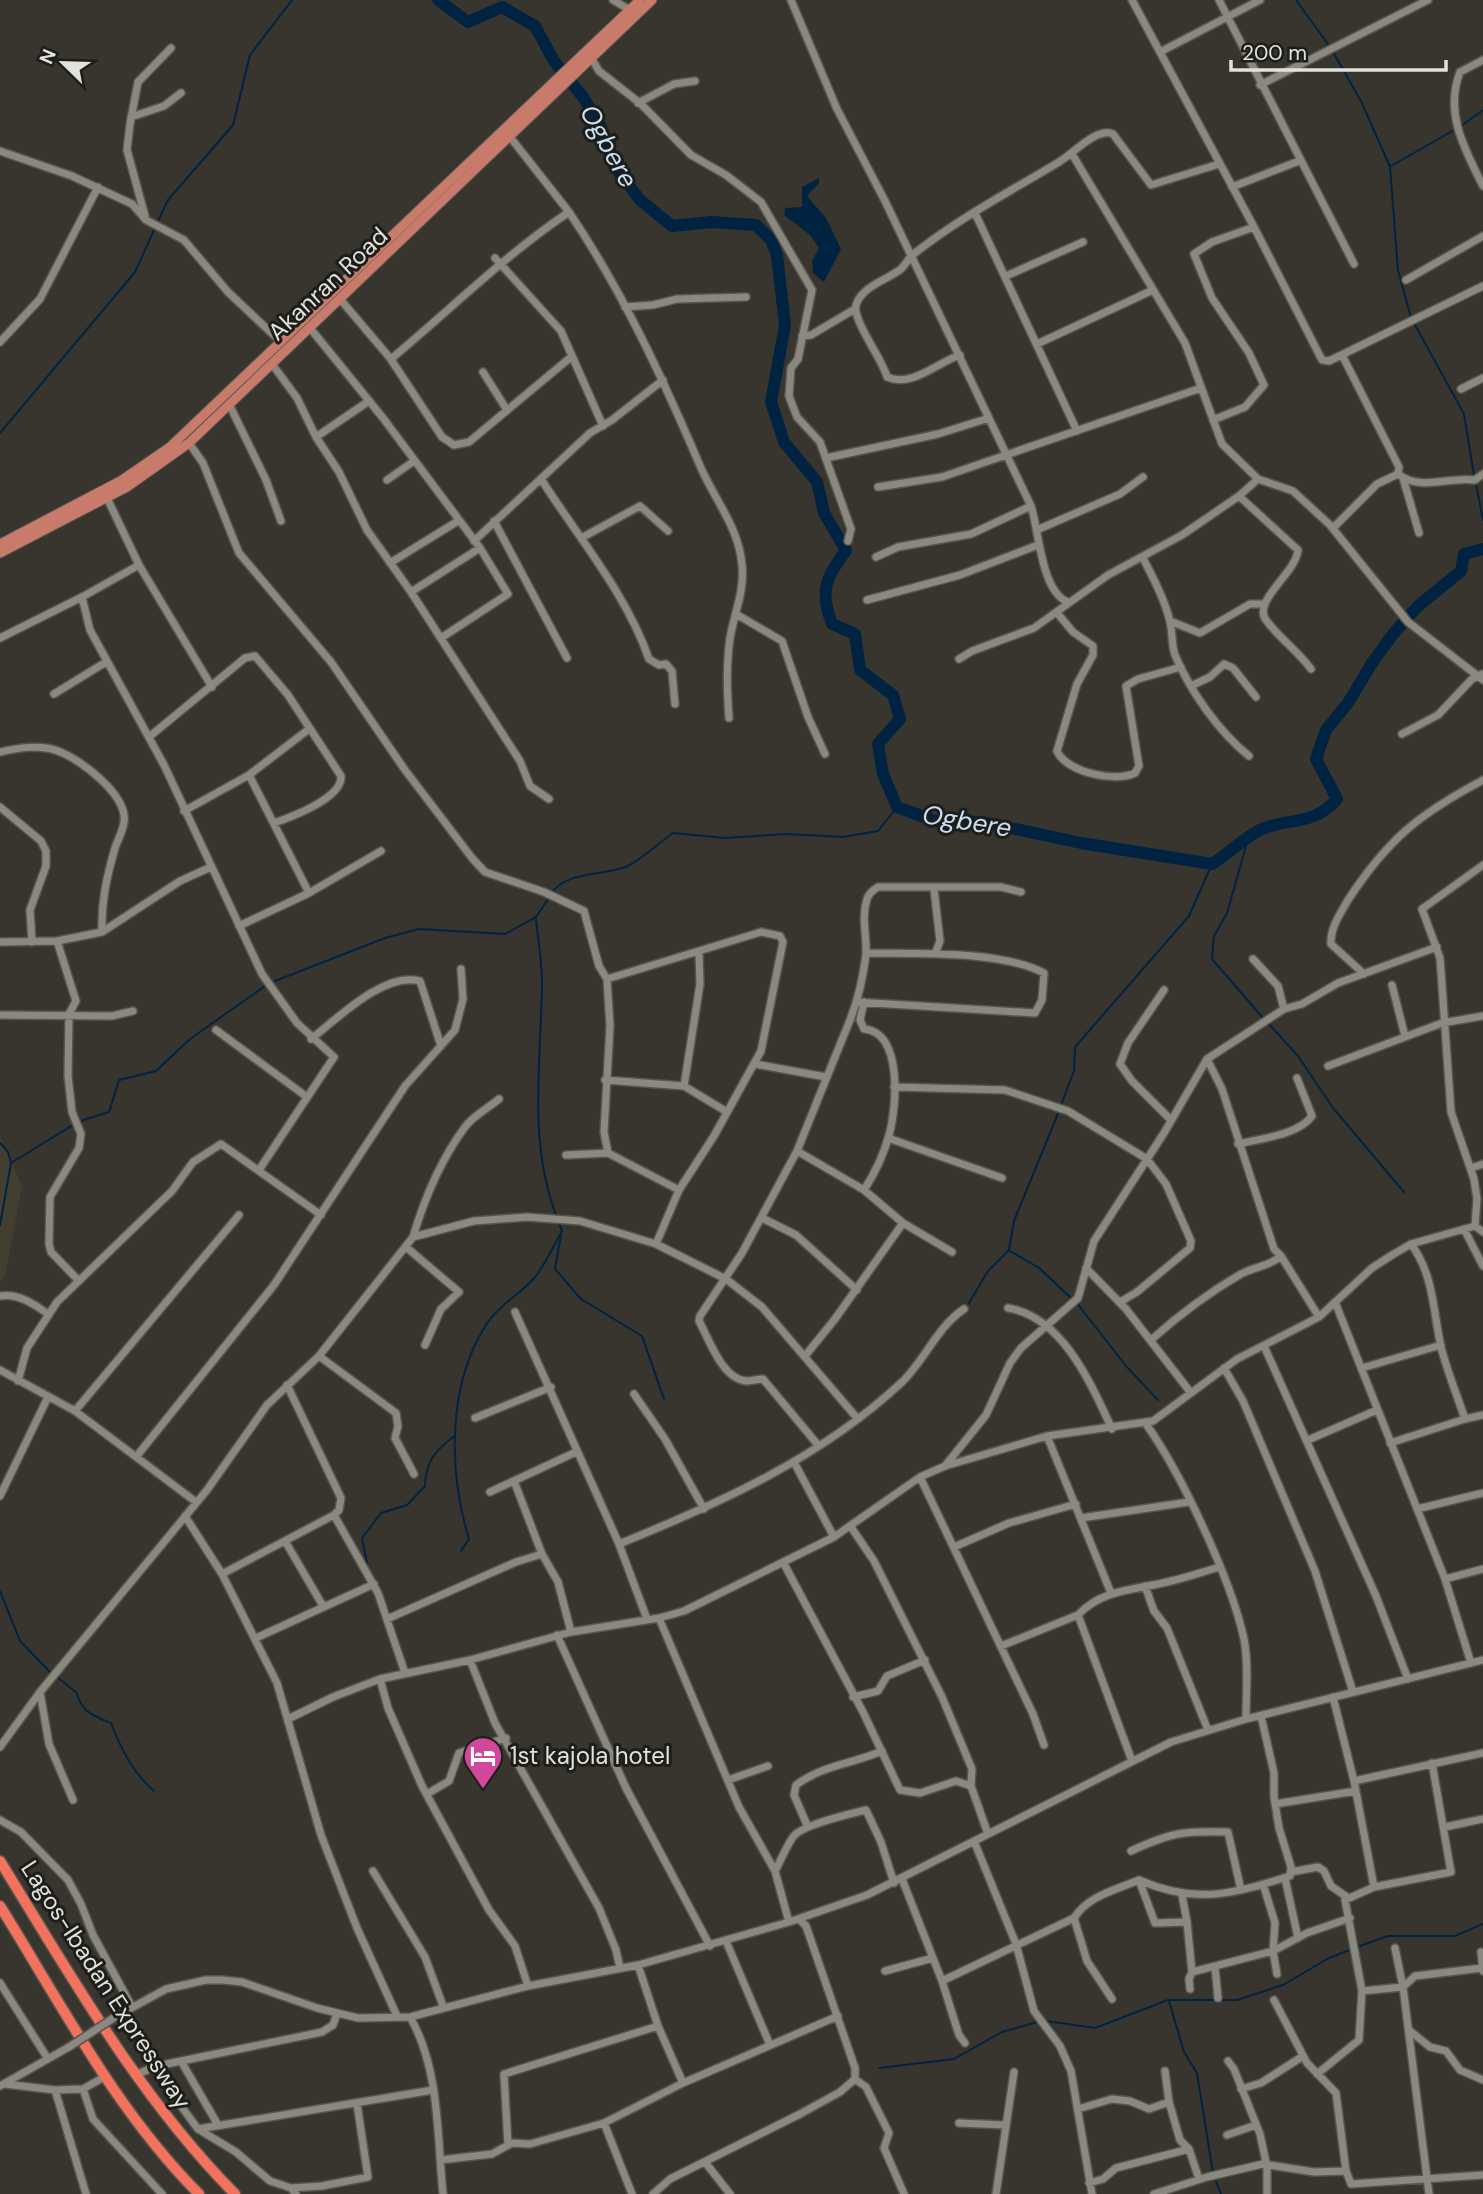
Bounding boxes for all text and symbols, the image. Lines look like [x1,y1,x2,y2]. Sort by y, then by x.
north arrow [28,28,98,98]
scale bar [1231,28,1446,72]
text: 200 m [1242,39,1307,67]
text: N [34,45,62,68]
water label: Ogbere [572,99,646,193]
street label: Akanran Road [261,220,394,347]
water label: Ogbere [920,797,1014,845]
hotel icon: 1st kajola hotel [462,1735,504,1790]
place label: 1st kajola hotel [510,1740,670,1771]
street label: Lagos-Ibadan Expressway [14,1855,198,2115]

